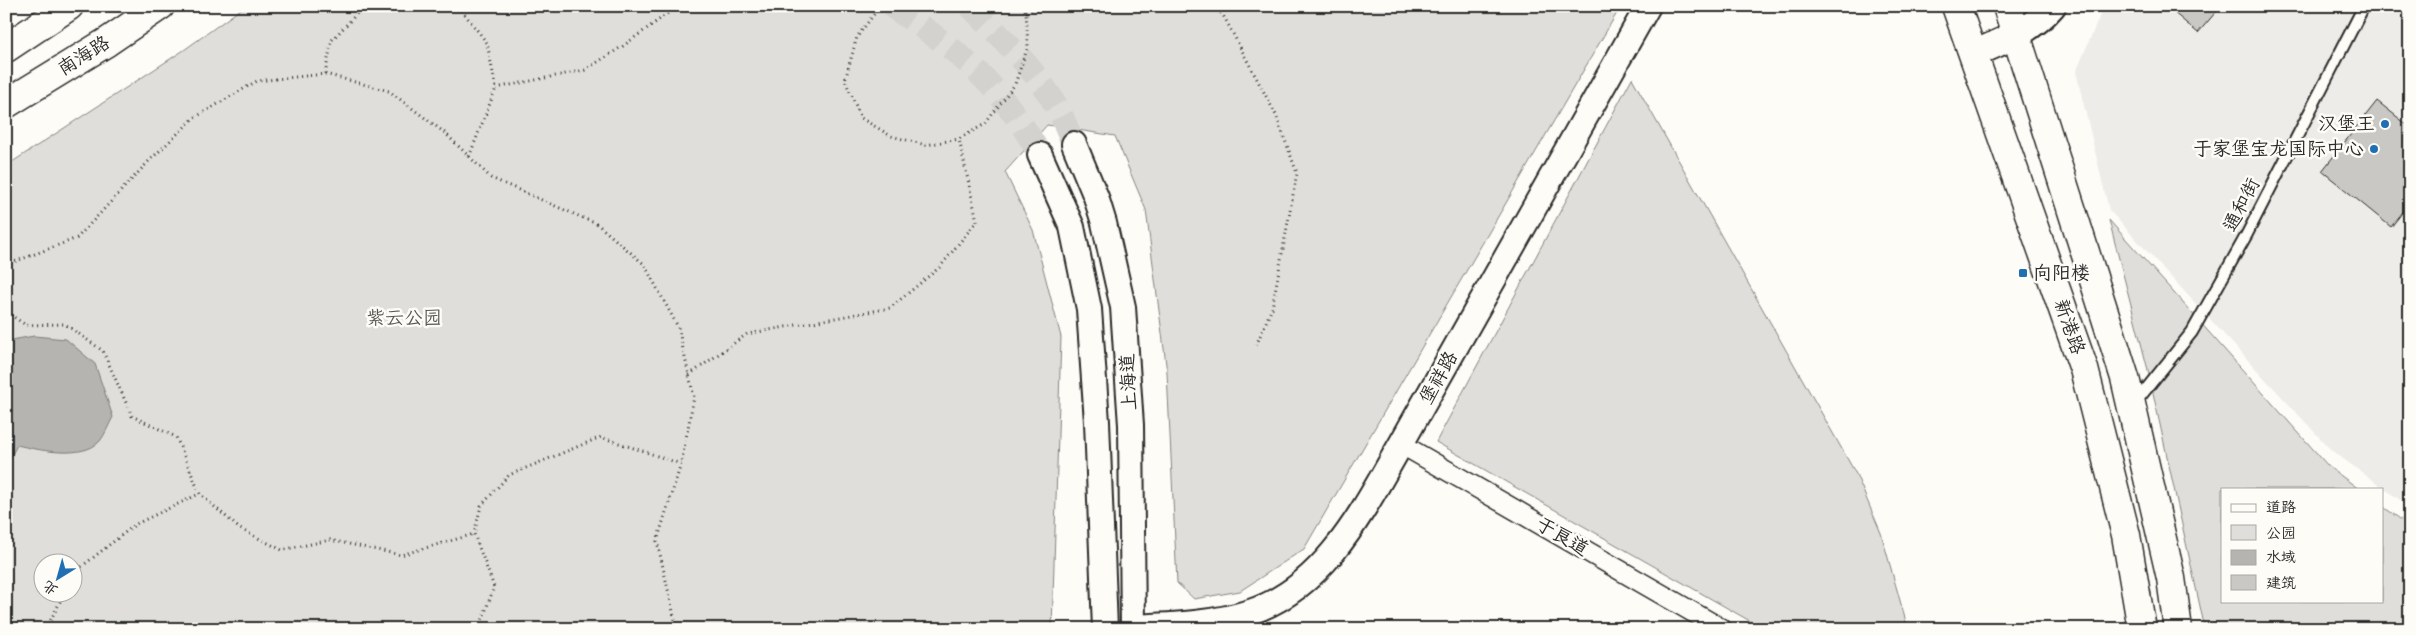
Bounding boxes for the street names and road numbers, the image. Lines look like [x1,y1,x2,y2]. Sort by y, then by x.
street label: 南海路 [53,30,115,82]
street label: 通和街 [2218,174,2266,236]
street label: 新港路 [2048,296,2090,358]
street label: 堡祥路 [1414,347,1464,409]
street label: 上海道 [1115,353,1143,411]
street label: 于良道 [1531,512,1593,562]

